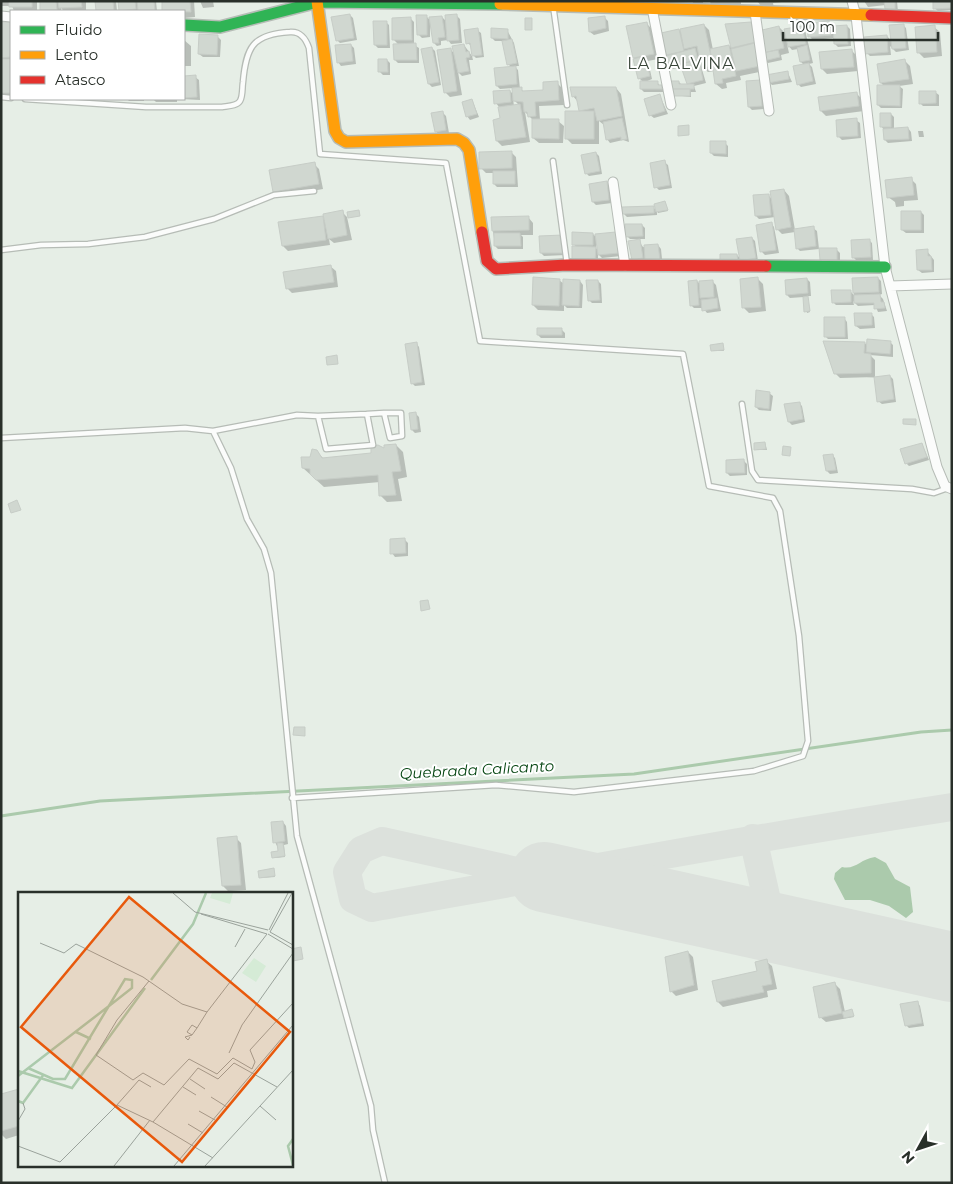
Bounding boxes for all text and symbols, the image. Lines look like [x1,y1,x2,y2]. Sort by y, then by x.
legend [10,10,185,100]
scale bar [783,10,938,42]
text: 100 m [790,17,835,36]
text: Fluido [55,20,102,39]
text: Lento [55,45,98,64]
district label: LA BALVINA [627,54,735,73]
text: Atasco [55,70,105,89]
water label: Quebrada Calicanto [399,756,555,783]
inset map [18,892,292,1166]
north arrow [893,1124,943,1174]
text: N [898,1147,919,1167]

